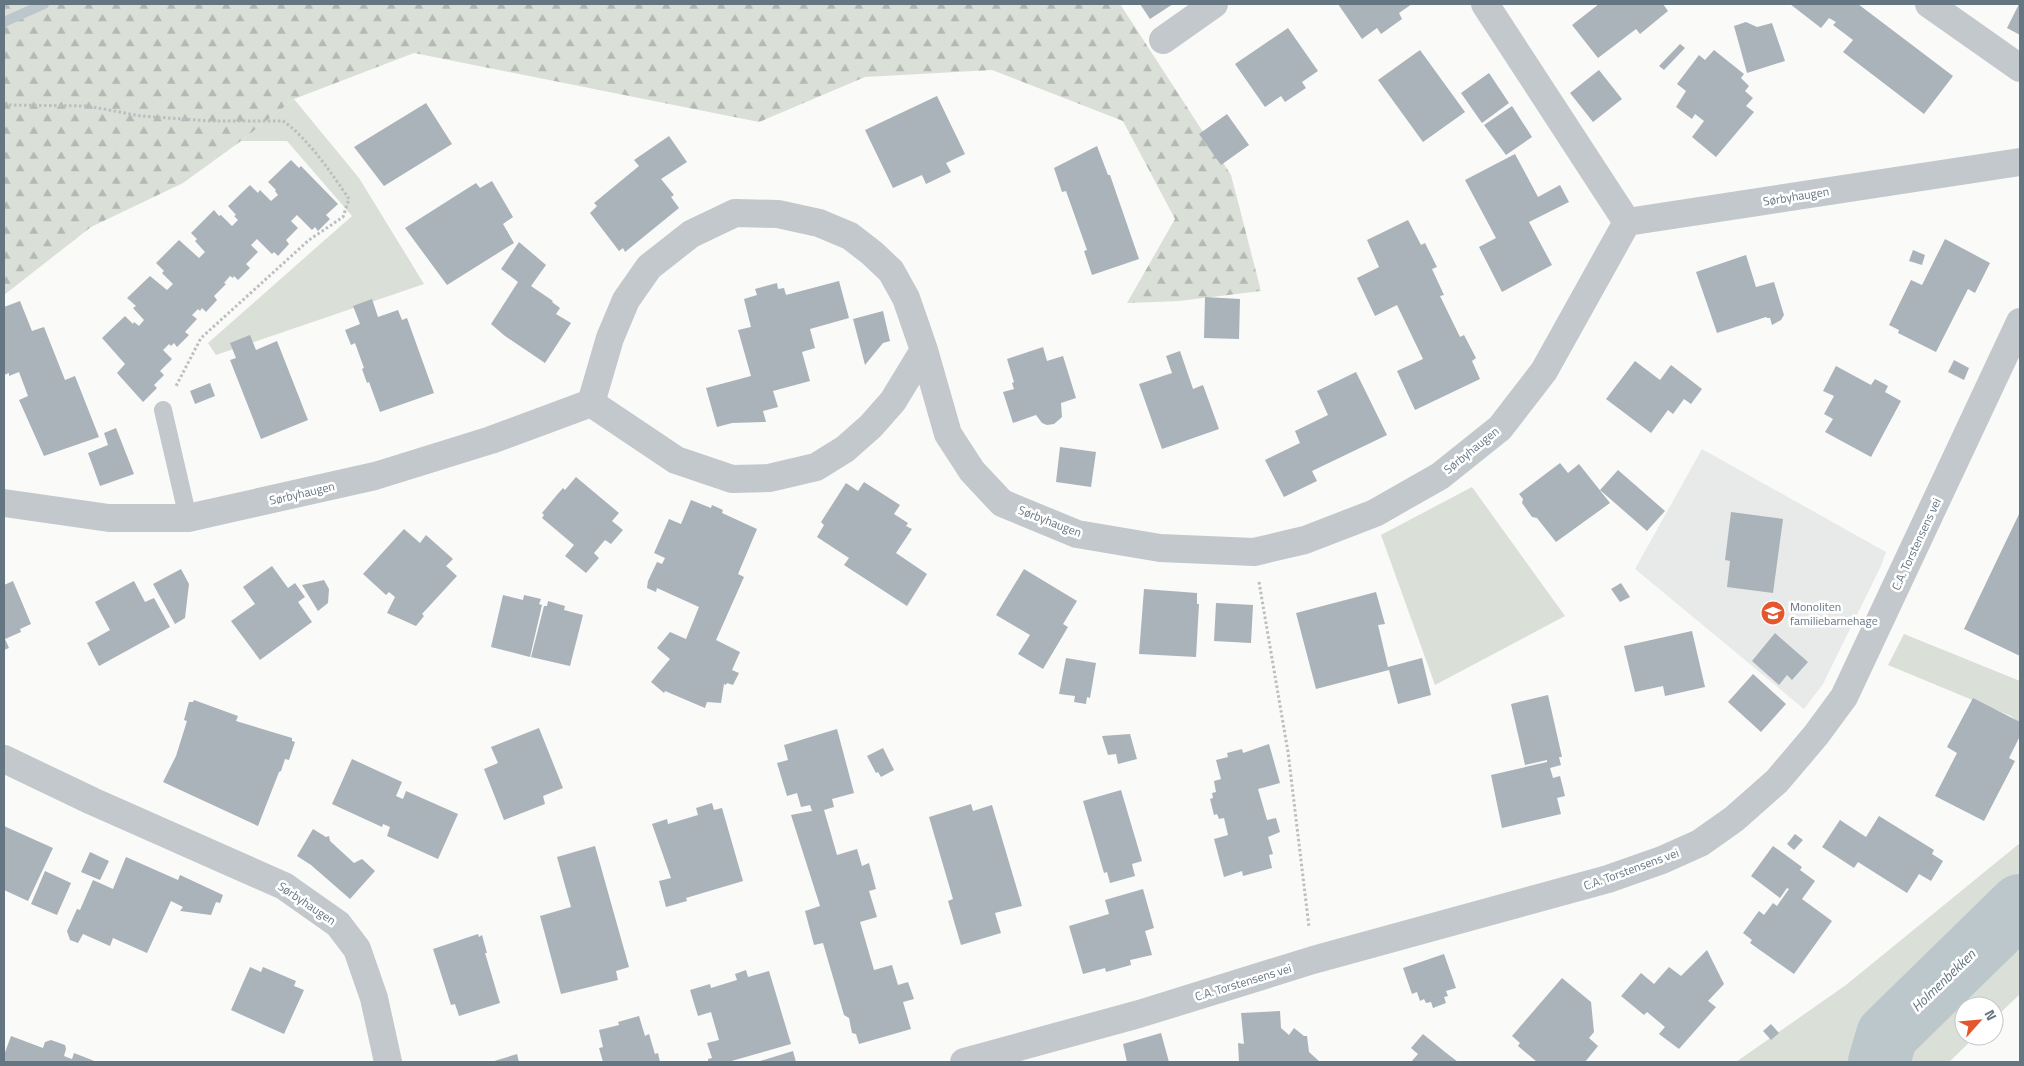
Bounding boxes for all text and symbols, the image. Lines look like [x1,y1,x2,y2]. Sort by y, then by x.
street label: Sørbyhaugen [1762,181,1830,211]
street label: Sørbyhaugen [1439,422,1503,478]
street label: Sørbyhaugen [267,476,337,510]
street label: C.A. Torstensens vei [1886,495,1946,593]
street label: Sørbyhaugen [1016,500,1084,542]
place label: Monoliten familiebarnehage [1790,597,1878,630]
school or university icon: Monoliten familiebarnehage [1760,600,1786,626]
street label: C.A. Torstensens vei [1581,843,1681,895]
street label: Sørbyhaugen [274,877,340,929]
water label: Holmenbekken [1906,943,1981,1016]
street label: C.A. Torstensens vei [1192,958,1294,1006]
north arrow [1954,996,2004,1046]
text: N [1979,1006,2003,1024]

